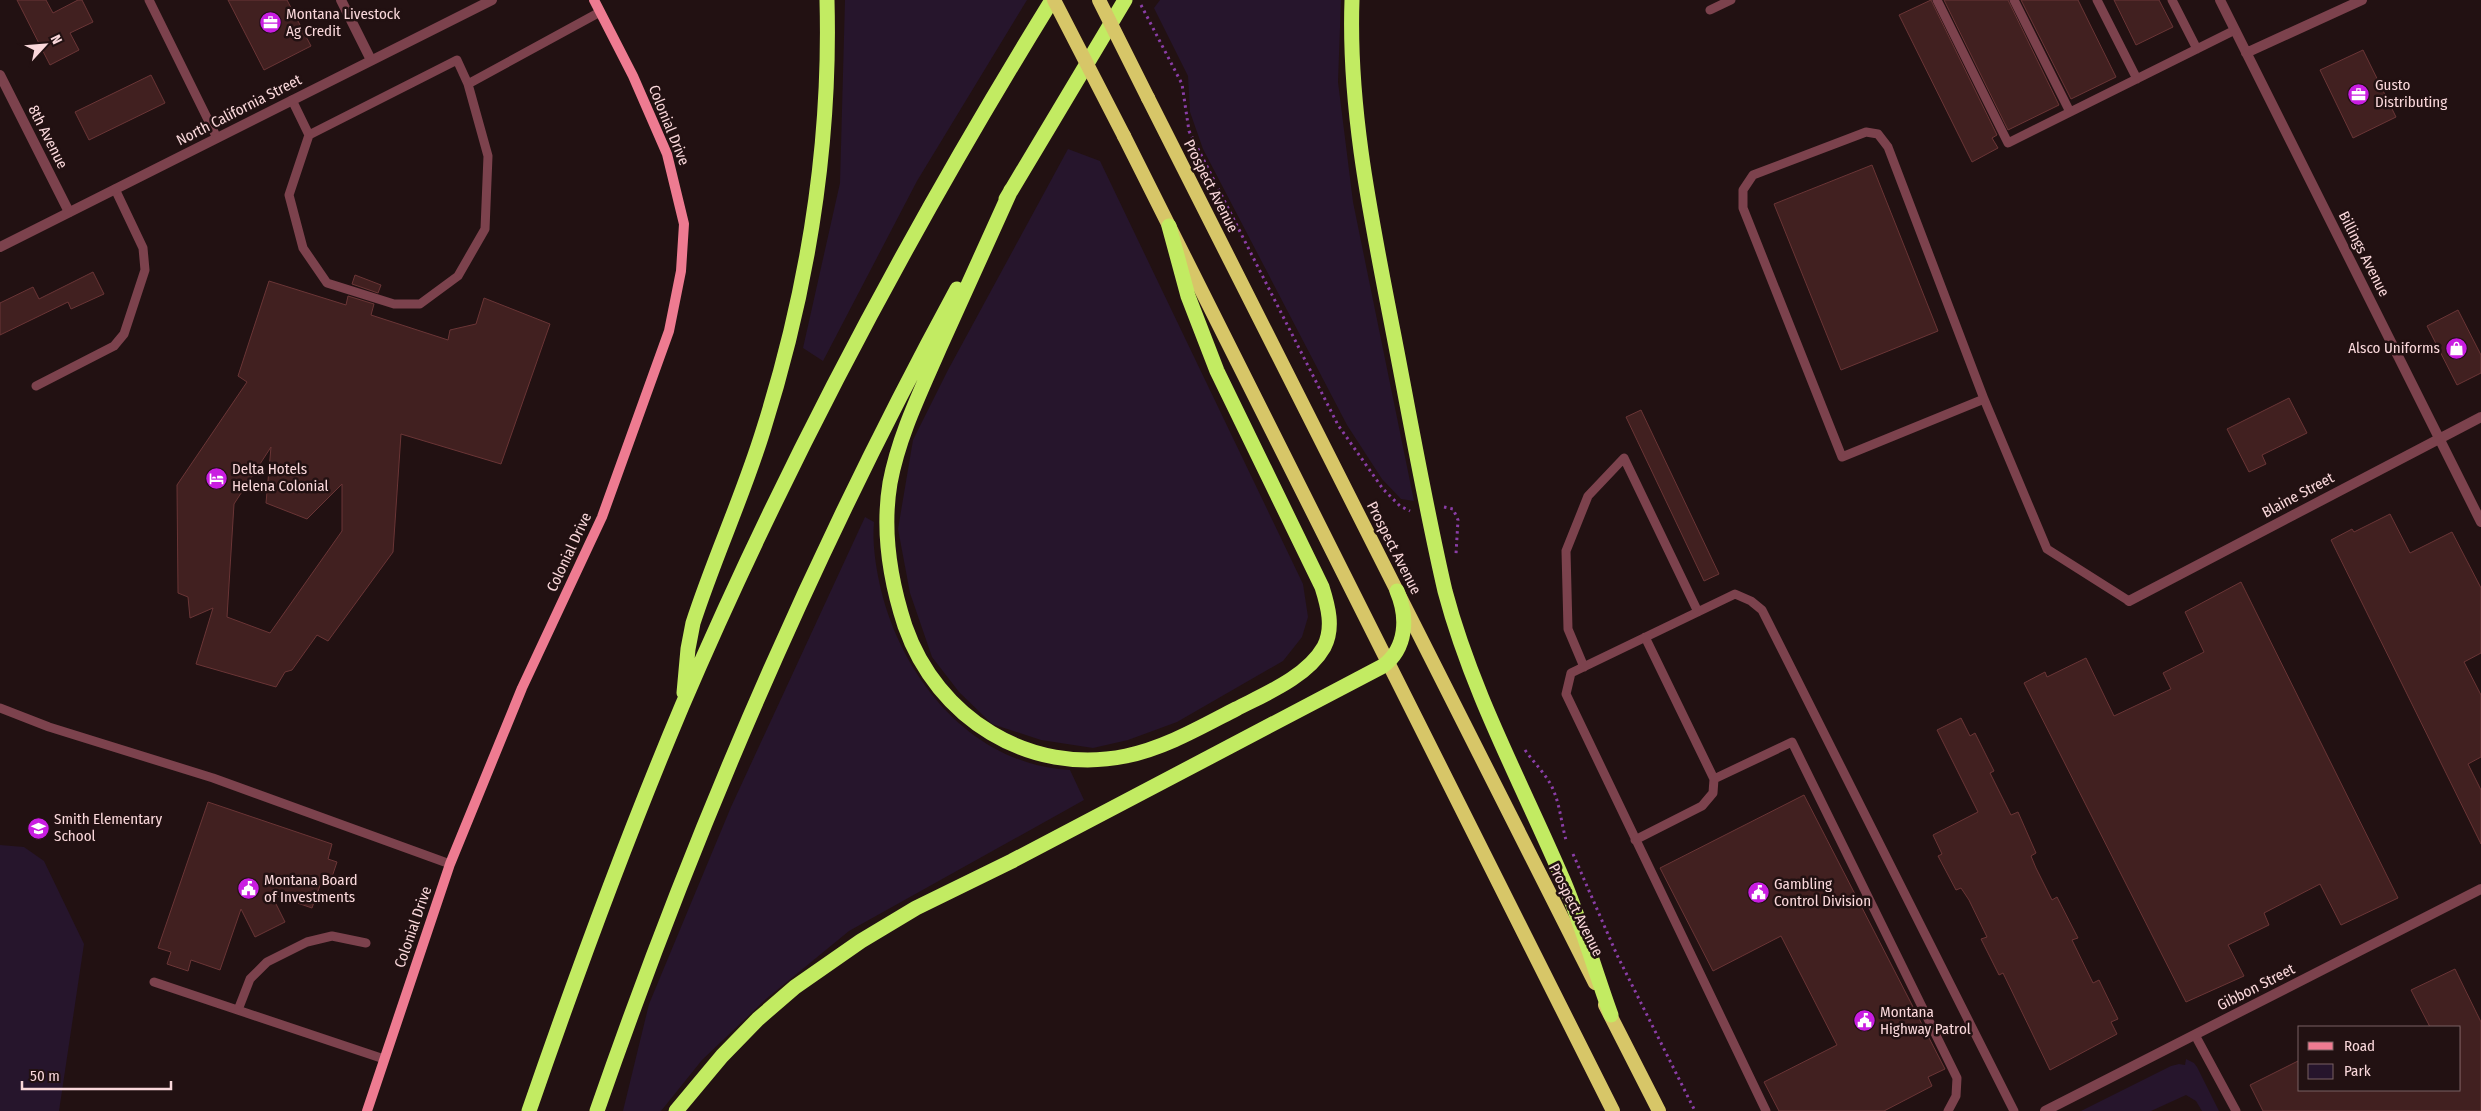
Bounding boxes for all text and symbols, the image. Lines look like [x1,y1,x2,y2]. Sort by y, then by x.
place label: Montana Livestock Ag Credit [286,5,400,40]
office icon: Montana Livestock Ag Credit [258,11,282,35]
north arrow [20,20,70,70]
text: N [47,32,66,47]
street label: North California Street [173,71,305,149]
place label: Gusto Distributing [2375,76,2447,111]
street label: Colonial Drive [645,82,693,168]
office icon: Gusto Distributing [2347,82,2371,106]
street label: 8th Avenue [24,102,72,172]
street label: Prospect Avenue [1180,136,1242,236]
street label: Billings Avenue [2335,208,2393,300]
shop icon: Alsco Uniforms [2444,336,2468,360]
place label: Alsco Uniforms [2348,339,2440,357]
place label: Delta Hotels Helena Colonial [232,460,328,495]
hotel icon: Delta Hotels Helena Colonial [204,466,228,490]
street label: Blaine Street [2259,468,2337,521]
street label: Prospect Avenue [1363,498,1425,598]
street label: Colonial Drive [543,510,595,594]
place label: Smith Elementary School [54,810,163,845]
school or university icon: Smith Elementary School [26,816,50,840]
street label: Prospect Avenue [1545,860,1607,960]
place label: Montana Board of Investments [264,871,358,906]
place label: Gambling Control Division [1774,875,1871,910]
public building icon: Montana Board of Investments [236,877,260,901]
public building icon: Gambling Control Division [1746,881,1770,905]
street label: Colonial Drive [391,884,435,970]
street label: Gibbon Street [2214,960,2298,1014]
place label: Montana Highway Patrol [1880,1003,1971,1038]
public building icon: Montana Highway Patrol [1852,1009,1876,1033]
legend [2298,1026,2461,1091]
text: Road [2344,1037,2375,1055]
scale bar [22,1058,171,1090]
text: Park [2344,1062,2371,1080]
text: 50 m [30,1067,60,1085]

